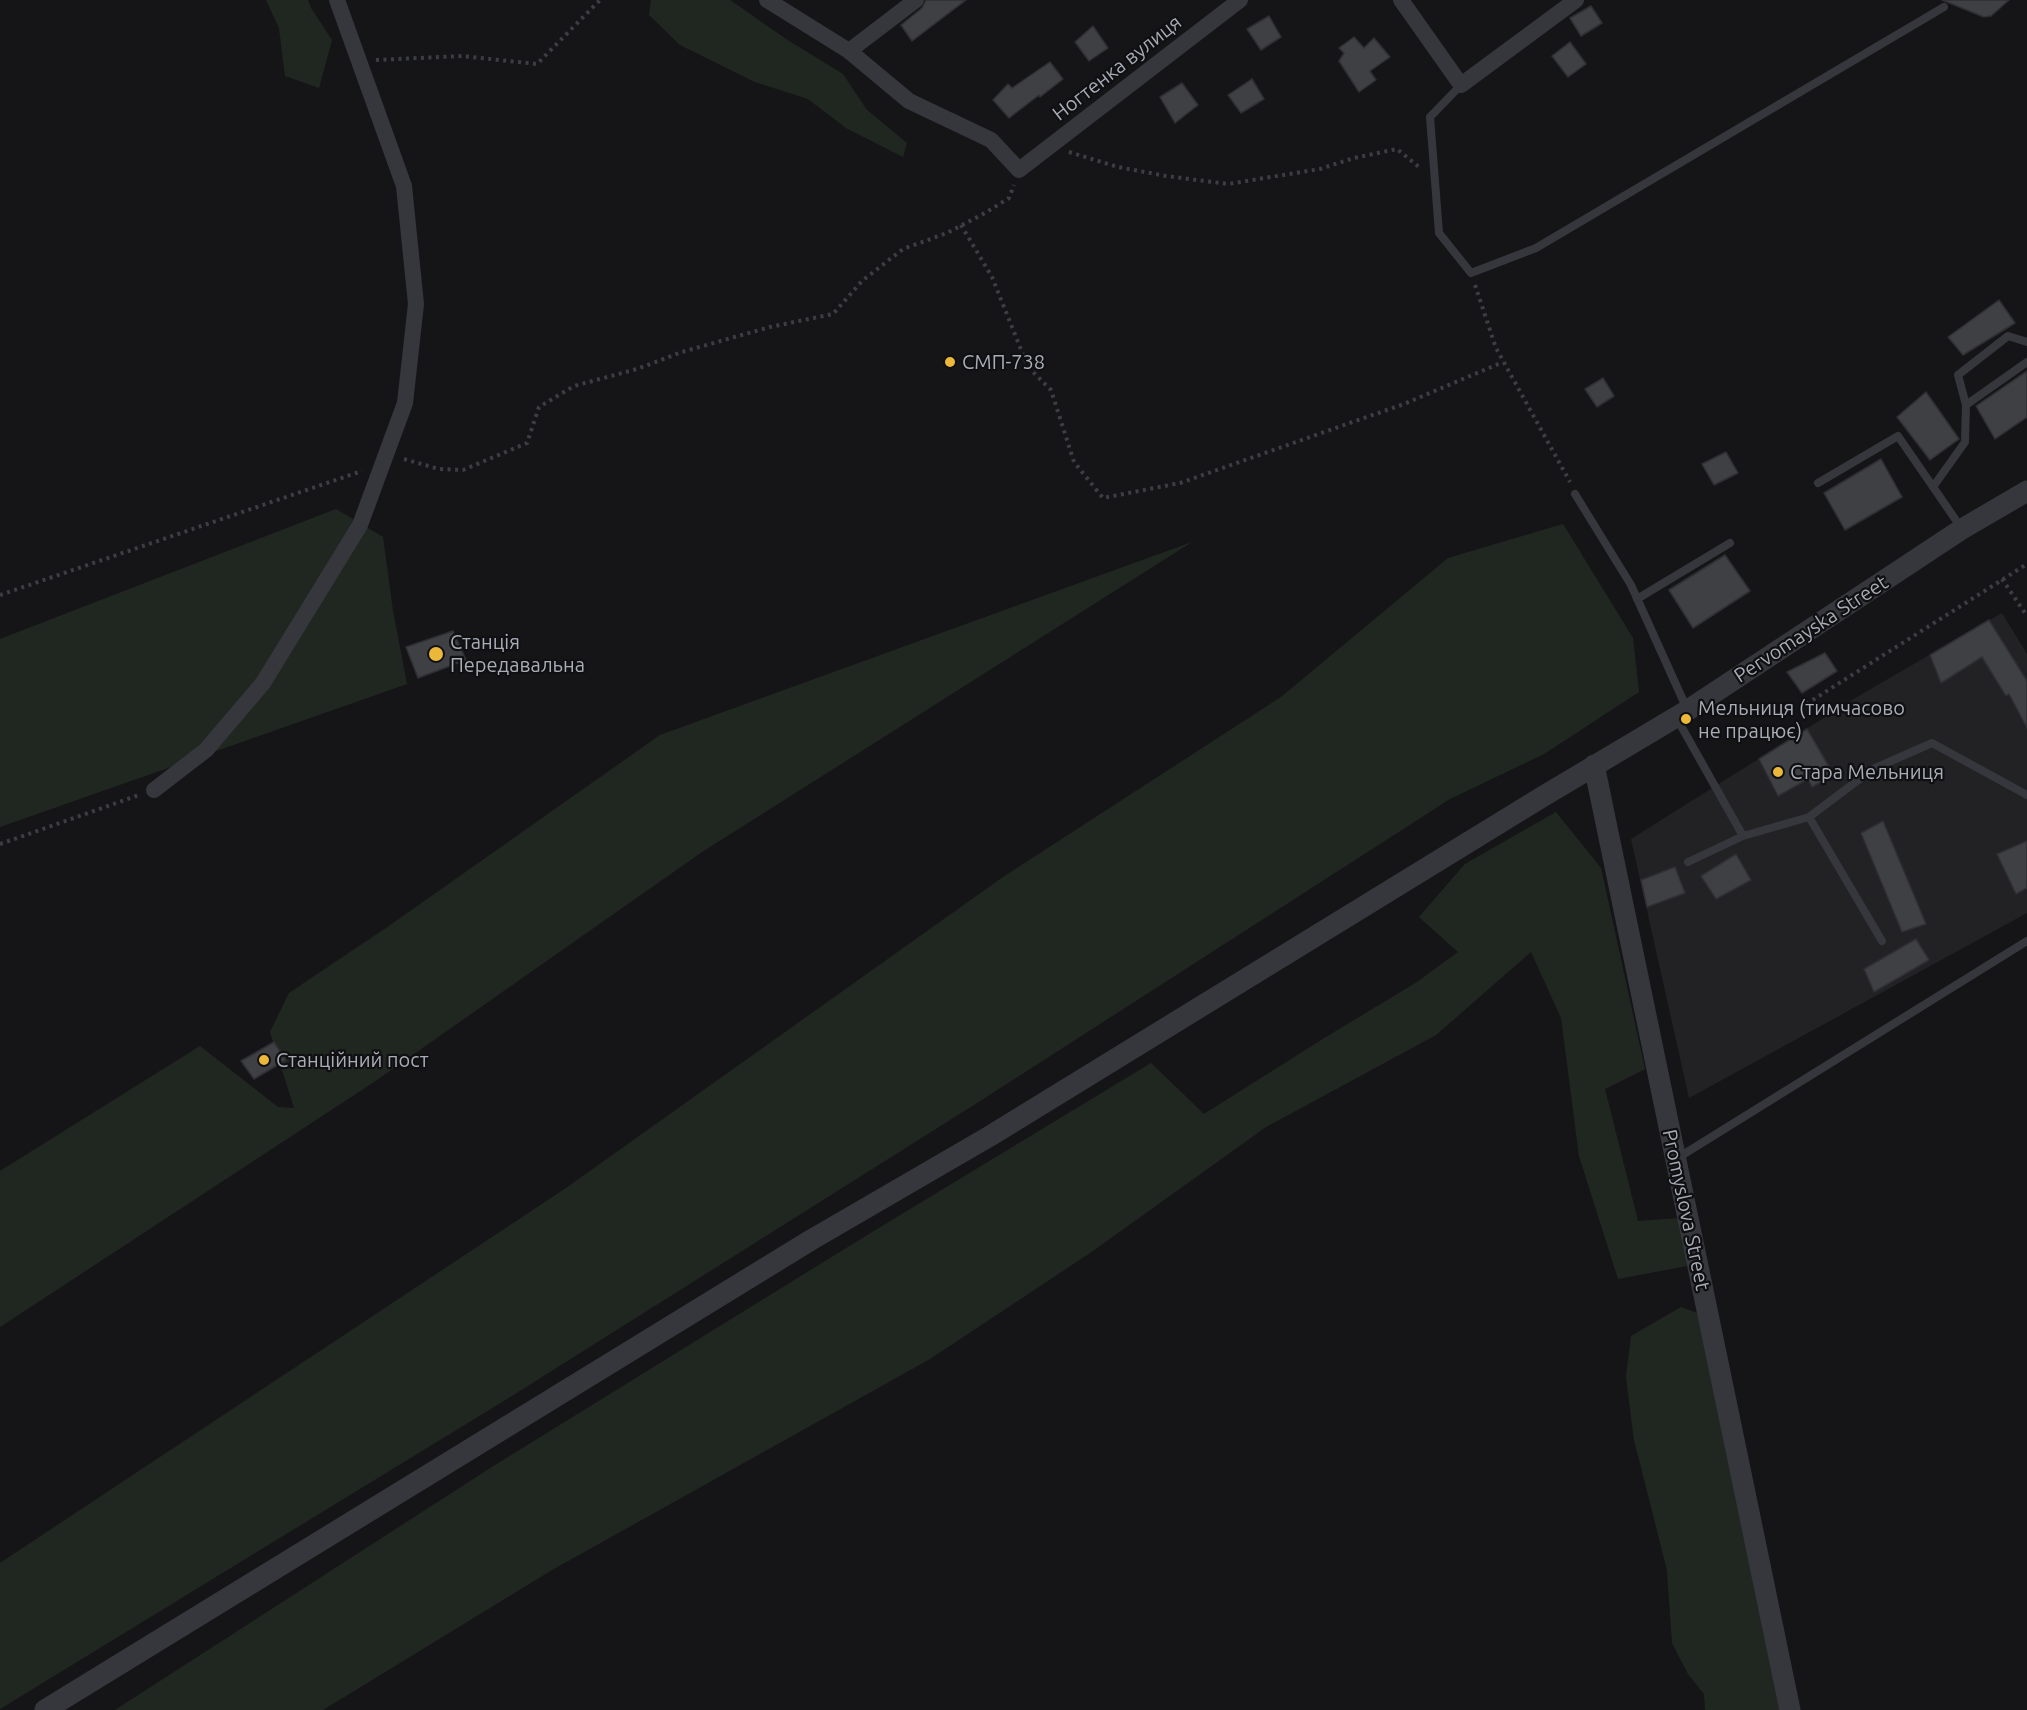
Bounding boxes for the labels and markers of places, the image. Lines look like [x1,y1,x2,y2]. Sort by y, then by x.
place label: СМП-738 [962,350,1045,374]
marker: СМП-738 [943,355,957,369]
place label: Станція Передавальна [450,630,585,677]
marker: Станція Передавальна [427,645,445,663]
place label: Мельниця (тимчасово не працює) [1698,696,1905,743]
marker: Мельниця (тимчасово не працює) [1679,712,1693,726]
place label: Стара Мельниця [1790,760,1944,784]
marker: Стара Мельниця [1771,765,1785,779]
place label: Станційний пост [276,1048,429,1072]
marker: Станційний пост [257,1053,271,1067]

